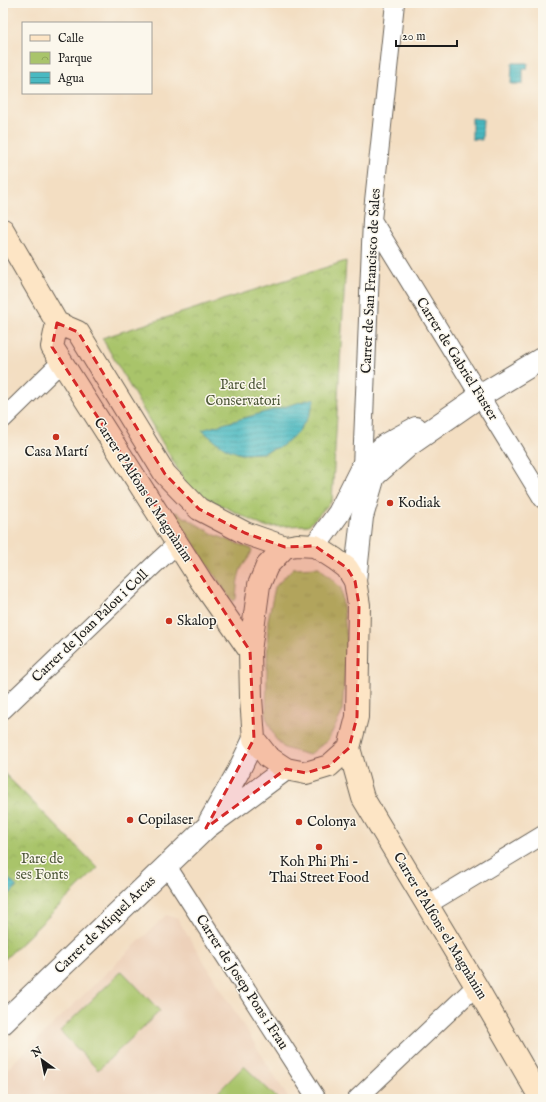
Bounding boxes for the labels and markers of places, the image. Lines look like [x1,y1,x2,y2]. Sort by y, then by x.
marker: Casa Martí [51,432,61,442]
place label: Casa Martí [25,443,89,461]
place label: Kodiak [398,494,441,512]
marker: Kodiak [385,498,395,508]
place label: Skalop [177,612,217,630]
marker: Skalop [164,616,174,626]
place label: Copilaser [138,811,193,829]
place label: Colonya [307,813,357,831]
marker: Copilaser [125,815,135,825]
marker: Colonya [294,817,304,827]
marker: Koh Phi Phi - Thai Street Food [314,842,324,852]
place label: Koh Phi Phi - Thai Street Food [269,853,369,887]

